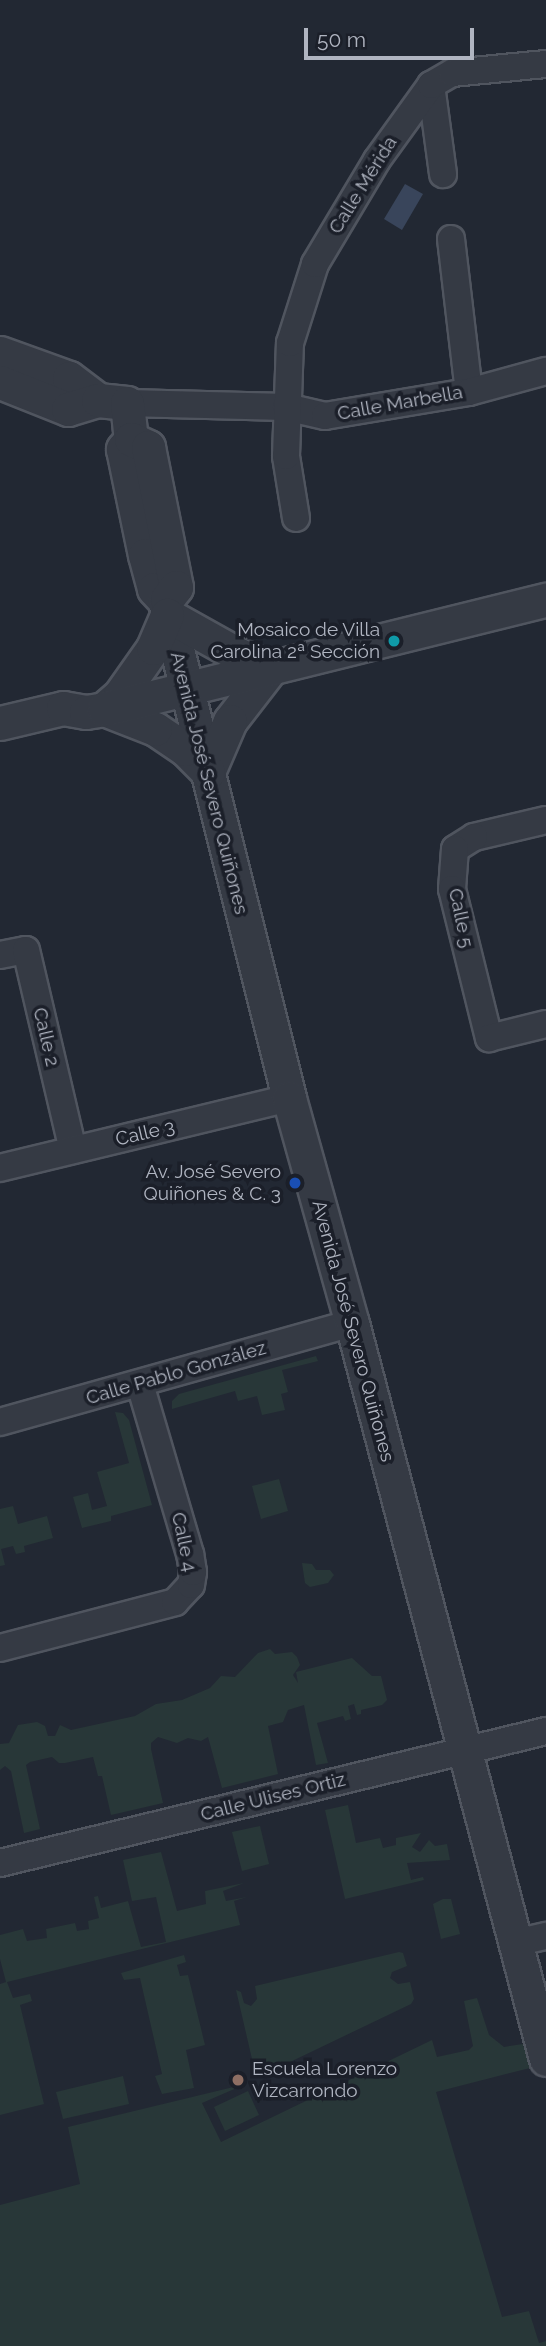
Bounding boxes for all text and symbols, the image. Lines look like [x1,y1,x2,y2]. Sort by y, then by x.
scale bar [308,14,478,58]
text: 50 m [317,27,366,52]
street label: Calle Mérida [324,132,402,238]
street label: Calle Marbella [336,381,464,425]
place label: Mosaico de Villa Carolina 2ª Sección [210,619,380,663]
marker: Mosaico de Villa Carolina 2ª Sección [386,633,402,649]
street label: Avenida José Severo Quiñones [165,649,253,917]
street label: Calle 5 [444,886,478,950]
street label: Calle 2 [28,1005,64,1069]
street label: Calle 3 [113,1115,177,1151]
place label: Av. José Severo Quiñones & C. 3 [144,1161,281,1205]
marker: Av. José Severo Quiñones & C. 3 [287,1175,303,1191]
street label: Avenida José Severo Quiñones [307,1198,399,1464]
street label: Calle Pablo González [83,1336,269,1410]
street label: Calle 4 [167,1510,201,1574]
street label: Calle Ulises Ortiz [198,1768,348,1826]
place label: Escuela Lorenzo Vizcarrondo [252,2058,397,2102]
marker: Escuela Lorenzo Vizcarrondo [230,2072,246,2088]

